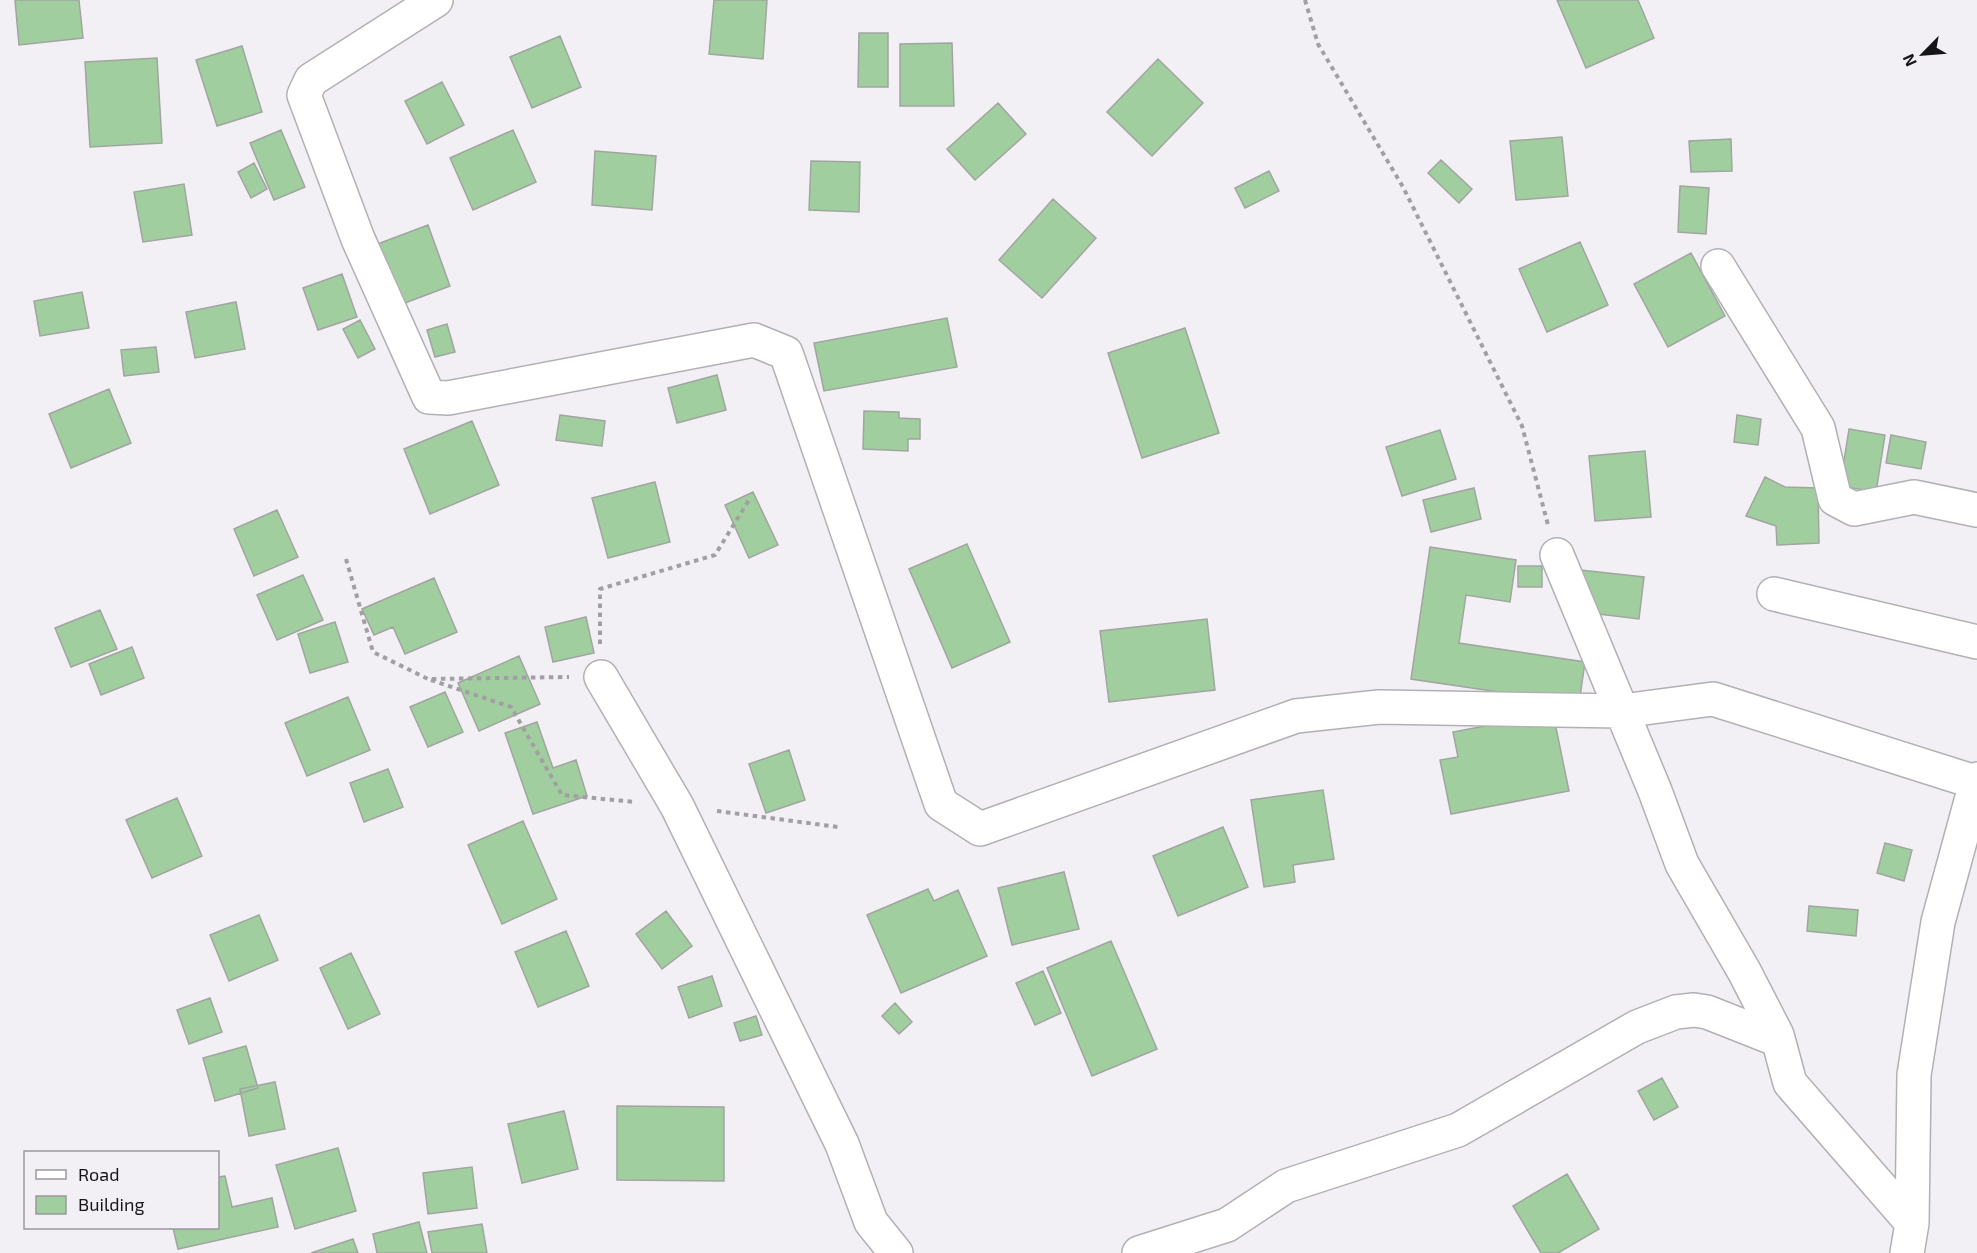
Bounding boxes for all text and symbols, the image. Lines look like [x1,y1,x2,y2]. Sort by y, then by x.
north arrow [1893,24,1953,84]
text: N [1898,51,1920,70]
legend [24,1151,219,1229]
text: Road [78,1163,119,1185]
text: Building [78,1193,145,1215]

